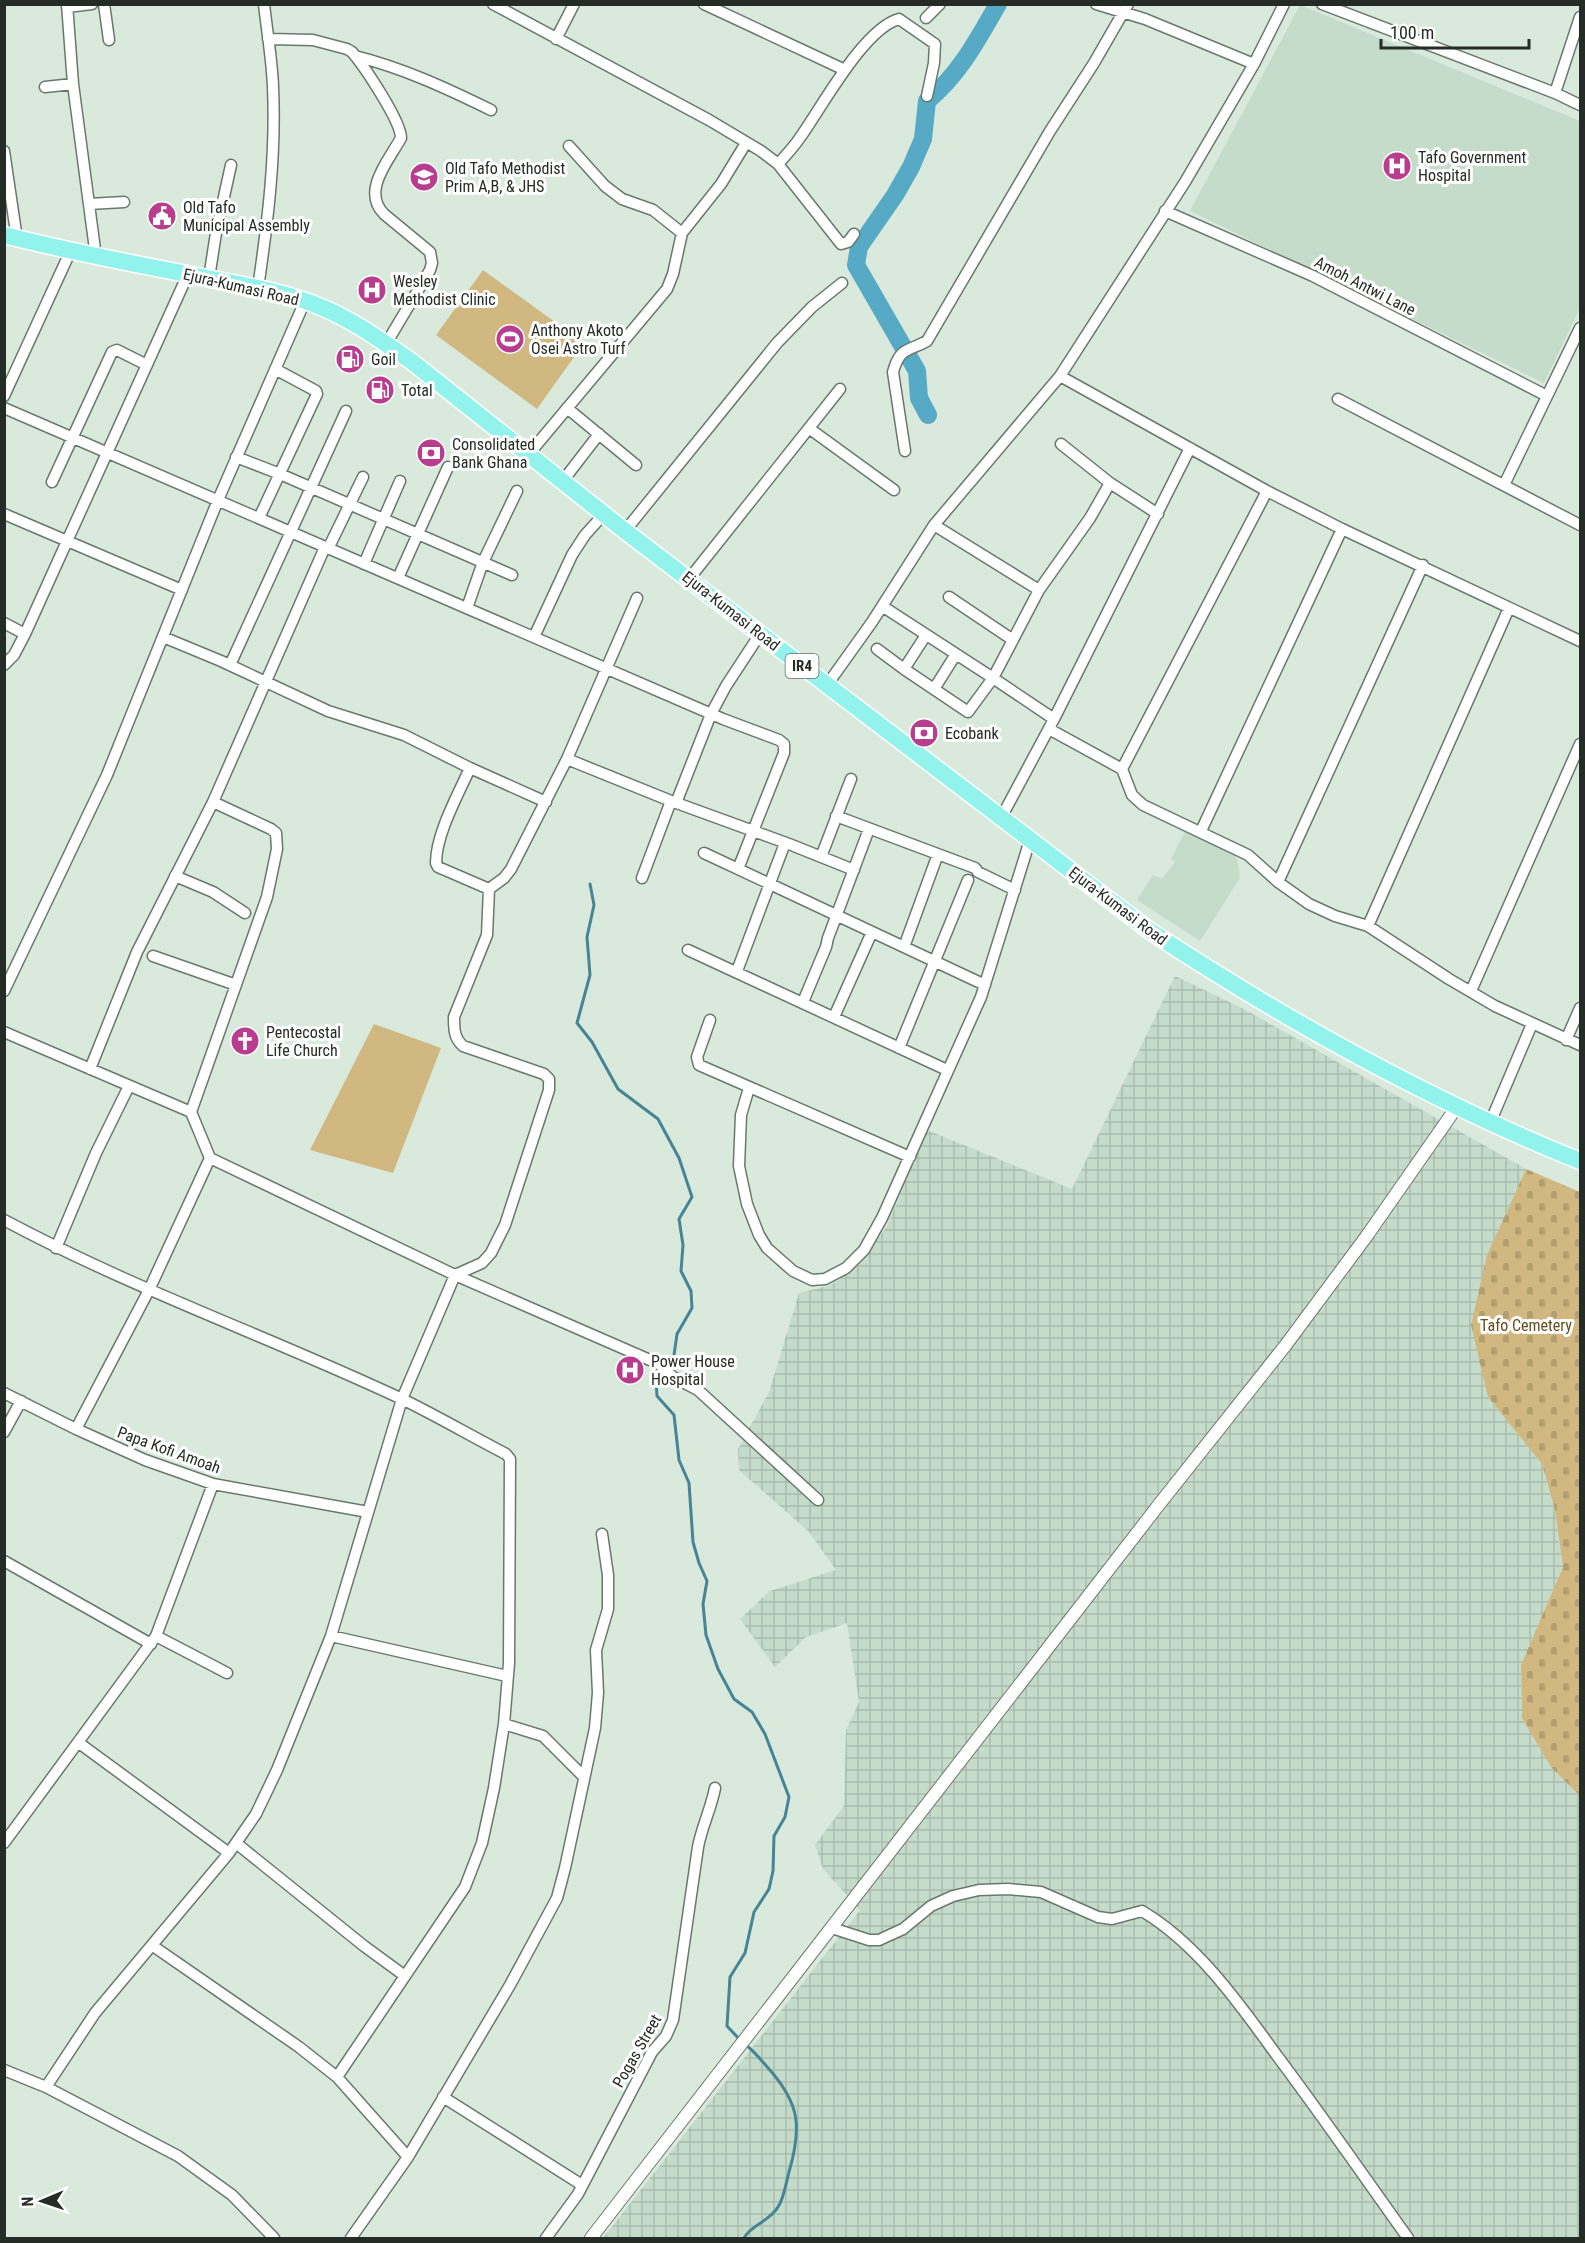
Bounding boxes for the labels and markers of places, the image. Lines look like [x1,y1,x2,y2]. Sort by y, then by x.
place label: Tafo Government Hospital [1418,148,1526,185]
hospital icon: Tafo Government Hospital [1381,150,1413,182]
place label: Old Tafo Methodist Prim A,B, & JHS [445,159,565,196]
school or university icon: Old Tafo Methodist Prim A,B, & JHS [408,161,440,193]
place label: Old Tafo Municipal Assembly [183,198,310,235]
public building icon: Old Tafo Municipal Assembly [146,200,178,232]
place label: Wesley Methodist Clinic [393,272,496,309]
hospital icon: Wesley Methodist Clinic [356,274,388,306]
place label: Anthony Akoto Osei Astro Turf [531,321,626,358]
sports icon: Anthony Akoto Osei Astro Turf [494,323,526,355]
fuel station icon: Goil [334,343,366,375]
place label: Goil [371,350,396,369]
fuel station icon: Total [364,374,396,406]
place label: Total [401,381,433,400]
place label: Consolidated Bank Ghana [452,435,535,472]
bank icon: Consolidated Bank Ghana [415,437,447,469]
bank icon: Ecobank [908,717,940,749]
place label: Ecobank [945,724,1000,743]
place label: Pentecostal Life Church [266,1023,341,1060]
church icon: Pentecostal Life Church [229,1025,261,1057]
place label: Power House Hospital [651,1352,735,1389]
hospital icon: Power House Hospital [614,1354,646,1386]

